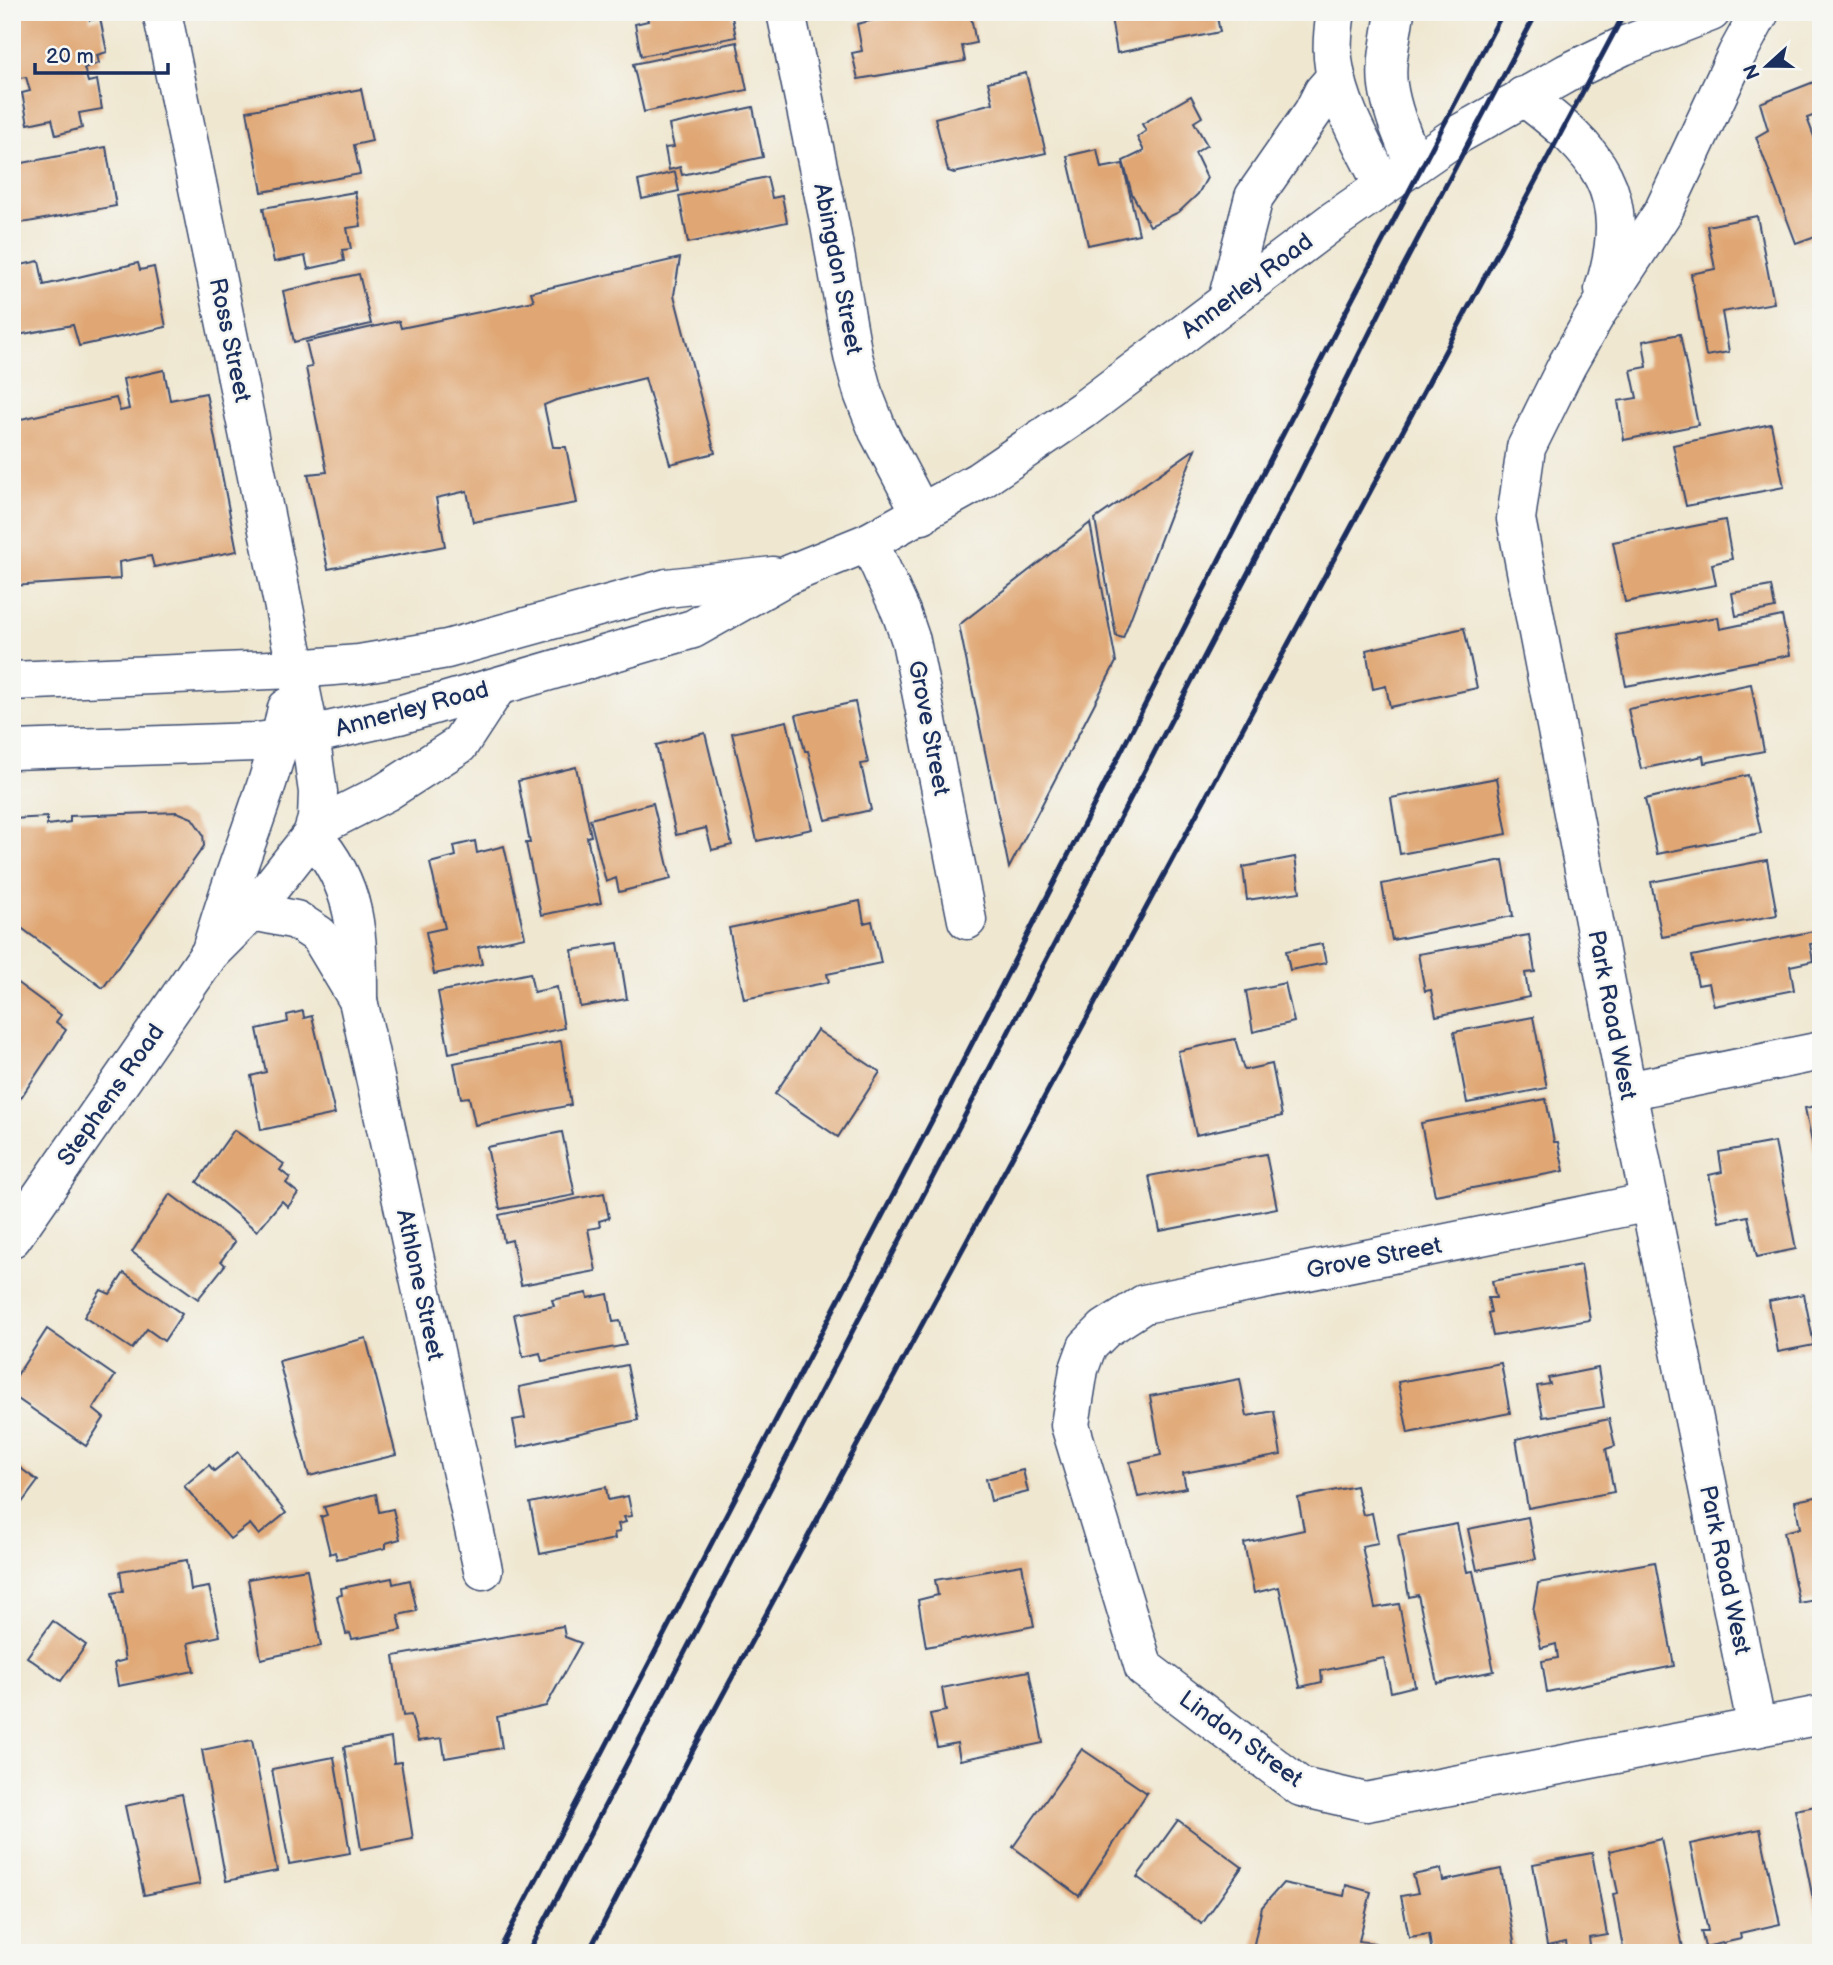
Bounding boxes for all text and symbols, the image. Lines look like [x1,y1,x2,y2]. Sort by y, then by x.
scale bar [35,32,168,76]
north arrow [1731,32,1801,102]
text: 20 m [46,44,94,69]
text: N [1739,61,1766,82]
street label: Abingdon Street [807,181,869,358]
street label: Annerley Road [1175,227,1319,345]
street label: Ross Street [203,275,257,405]
street label: Grove Street [902,658,956,799]
street label: Annerley Road [332,675,492,743]
street label: Park Road West [1581,928,1643,1103]
street label: Stephens Road [51,1018,171,1172]
street label: Athlone Street [390,1207,450,1364]
street label: Grove Street [1304,1231,1445,1285]
street label: Park Road West [1693,1483,1757,1658]
street label: Lindon Street [1174,1684,1309,1794]

